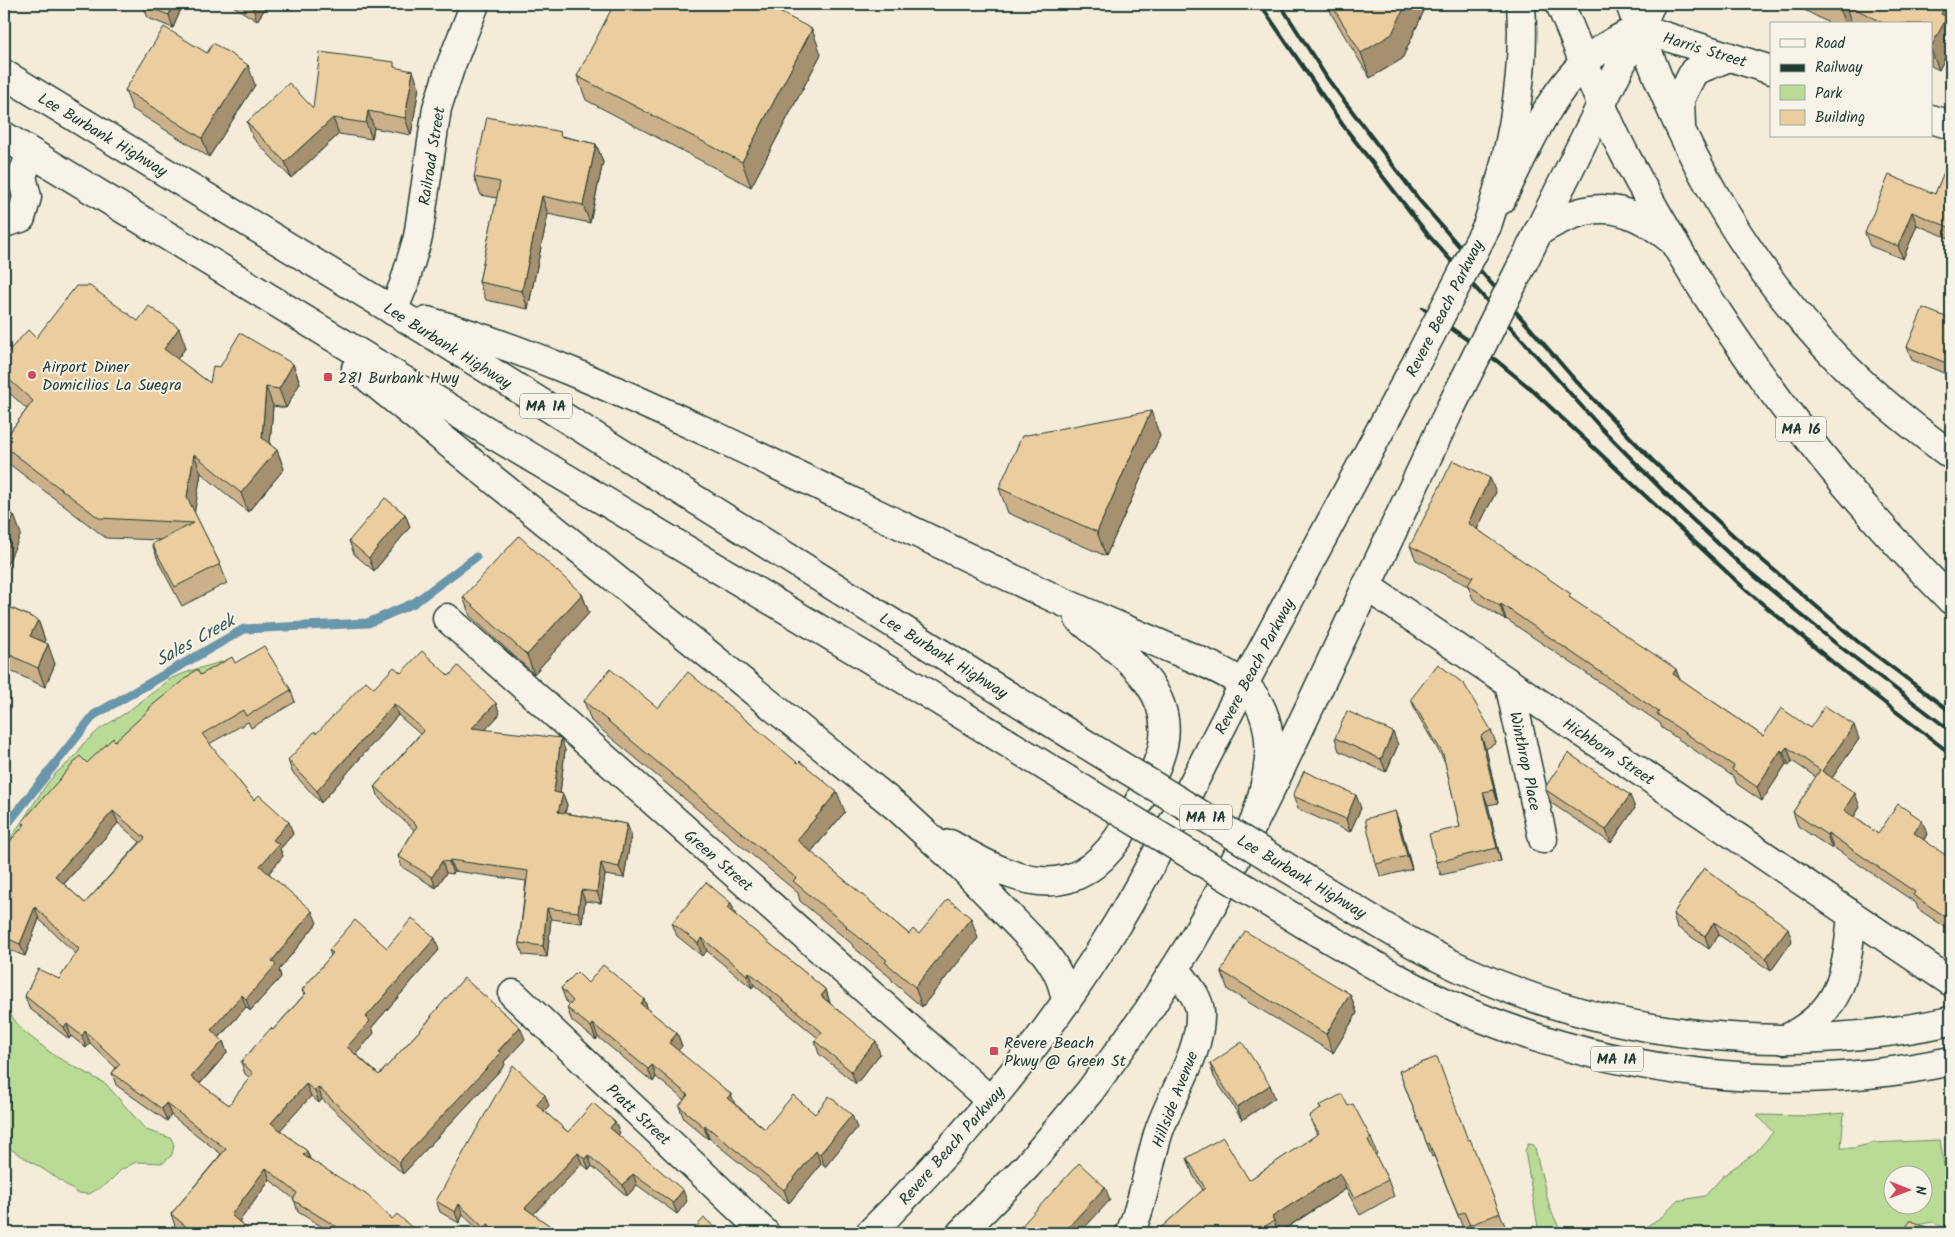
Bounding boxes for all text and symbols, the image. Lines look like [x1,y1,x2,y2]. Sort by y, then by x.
legend [1770,22,1932,138]
street label: Harris Street [1660,26,1750,75]
text: Road [1815,32,1846,56]
text: Railway [1815,56,1863,80]
text: Park [1815,82,1843,106]
street label: Lee Burbank Highway [33,87,172,184]
street label: Railroad Street [412,104,453,207]
text: Building [1815,106,1865,130]
street label: Revere Beach Parkway [1400,235,1491,382]
street label: Lee Burbank Highway [378,297,517,396]
place label: Airport Diner Domicilios La Suegra [42,355,182,398]
place label: 281 Burbank Hwy [338,366,459,391]
marker: Airport Diner Domicilios La Suegra [26,369,38,381]
marker: 281 Burbank Hwy [322,371,334,383]
road number: MA 1A [520,394,572,418]
road number: MA 16 [1776,416,1826,442]
street label: Revere Beach Parkway [1209,594,1302,739]
water label: Sales Creek [151,606,243,675]
street label: Lee Burbank Highway [874,607,1013,706]
street label: Winthrop Place [1502,709,1547,813]
street label: Hichborn Street [1557,712,1660,793]
road number: MA 1A [1180,804,1232,830]
street label: Green Street [678,824,759,899]
street label: Lee Burbank Highway [1232,829,1371,926]
place label: Revere Beach Pkwy @ Green St [1004,1031,1127,1074]
marker: Revere Beach Pkwy @ Green St [988,1045,1000,1057]
road number: MA 1A [1591,1046,1643,1072]
street label: Hillside Avenue [1146,1048,1205,1151]
street label: Pratt Street [600,1078,677,1152]
street label: Revere Beach Parkway [893,1080,1011,1211]
north arrow [1882,1164,1932,1214]
text: N [1909,1186,1931,1195]

